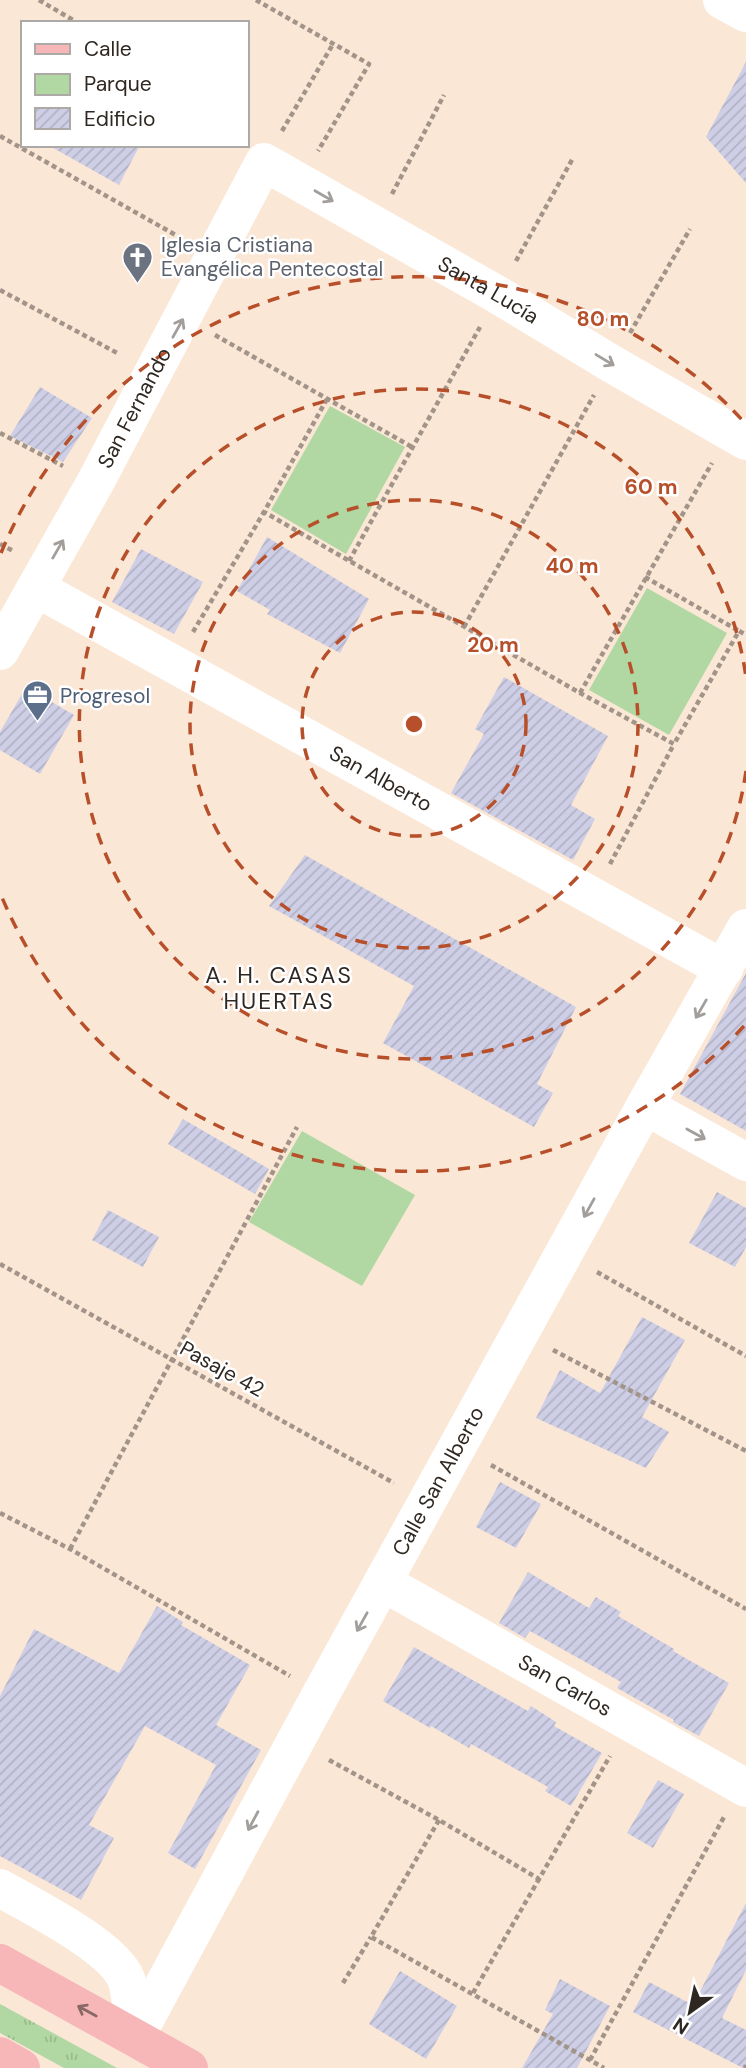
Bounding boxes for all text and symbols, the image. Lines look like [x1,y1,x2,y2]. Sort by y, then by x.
legend [21,21,248,147]
text: Calle [84,35,132,63]
text: Parque [84,70,152,98]
text: Edificio [84,105,155,133]
one-way arrow [313,189,333,203]
place label: Iglesia Cristiana Evangélica Pentecostal [161,231,383,283]
church icon: Iglesia Cristiana Evangélica Pentecostal [121,240,155,284]
street label: Santa Lucía [433,250,544,330]
text: 80 m [577,305,629,333]
one-way arrow [171,318,185,338]
street label: San Fernando [91,342,178,473]
one-way arrow [594,353,614,367]
text: 60 m [625,473,677,501]
one-way arrow [52,539,65,560]
text: 40 m [545,552,599,580]
text: 20 m [467,631,519,659]
office icon: Progresol [20,679,54,723]
place label: Progresol [60,682,150,710]
centre of rings [402,712,426,736]
street label: San Alberto [324,739,437,819]
district label: A. H. CASAS HUERTAS [205,960,353,1016]
one-way arrow [694,998,707,1019]
one-way arrow [685,1127,705,1141]
one-way arrow [582,1197,596,1217]
street label: Pasaje 42 [175,1334,269,1404]
street label: Calle San Alberto [386,1402,491,1561]
one-way arrow [355,1611,369,1631]
street label: San Carlos [513,1648,617,1723]
one-way arrow [246,1811,260,1831]
north arrow [655,1977,725,2047]
one-way arrow [77,2004,98,2017]
text: N [668,2012,694,2040]

